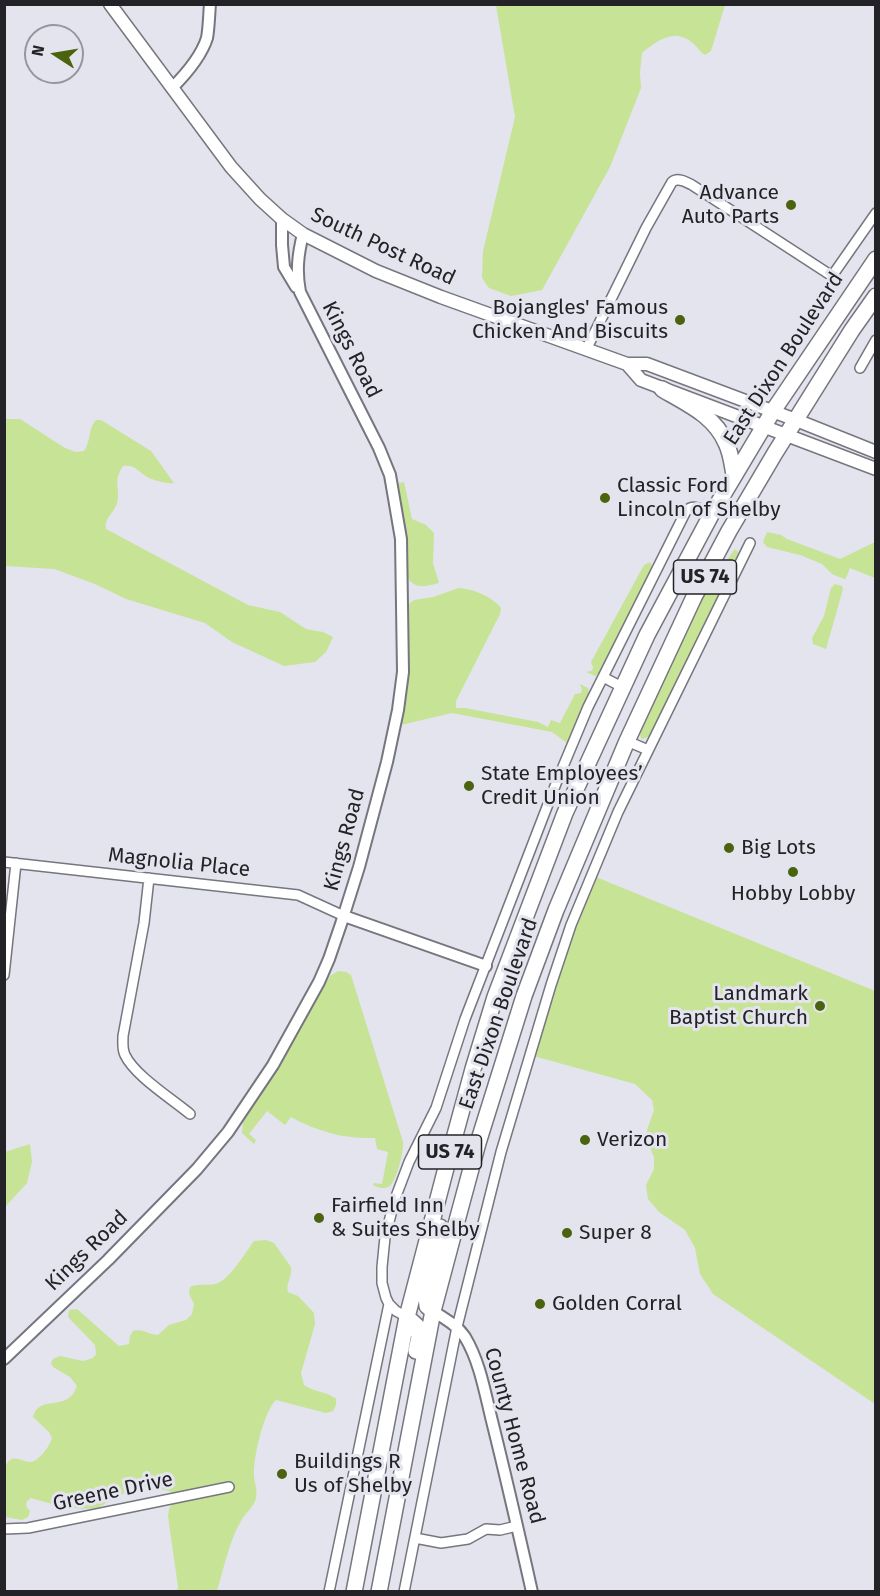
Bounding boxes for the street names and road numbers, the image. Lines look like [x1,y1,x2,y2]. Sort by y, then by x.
street label: South Post Road [307,202,459,292]
street label: East Dixon Boulevard [719,268,849,450]
street label: Kings Road [316,297,386,403]
road number: US 74 [674,560,736,594]
street label: Kings Road [319,786,371,894]
street label: Magnolia Place [107,843,251,883]
street label: East Dixon Boulevard [454,915,544,1113]
road number: US 74 [418,1135,482,1169]
street label: Kings Road [40,1205,134,1297]
street label: County Home Road [478,1345,550,1527]
street label: Greene Drive [51,1467,175,1517]

